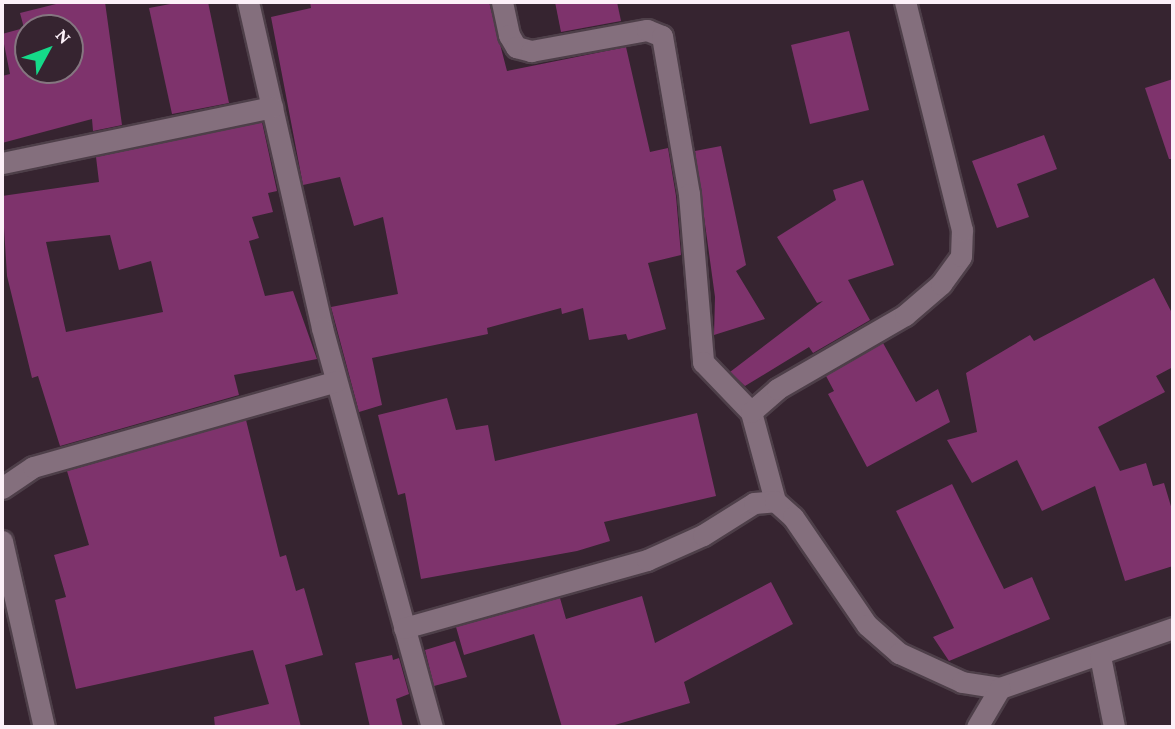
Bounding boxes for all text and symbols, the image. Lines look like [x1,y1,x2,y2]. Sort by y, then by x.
north arrow [14,14,84,84]
text: N [52,24,76,48]

